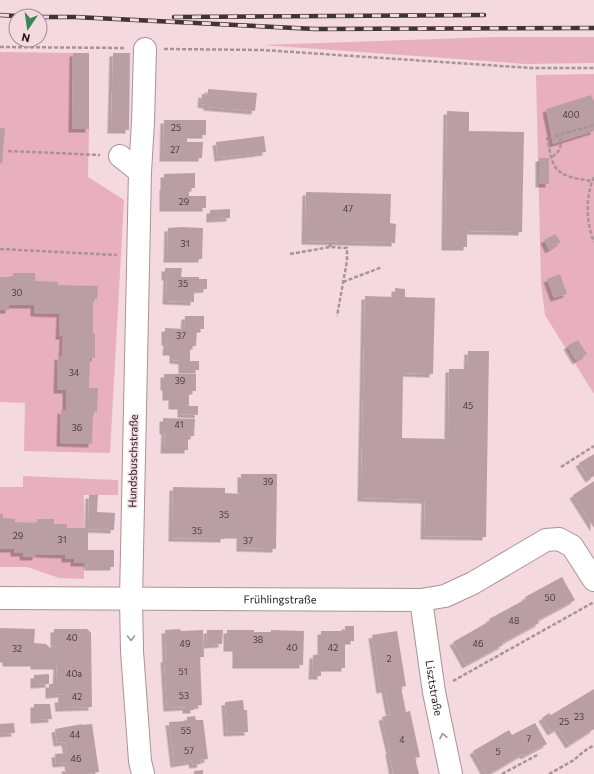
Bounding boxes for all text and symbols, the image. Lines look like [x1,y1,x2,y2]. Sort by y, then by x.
north arrow [8,8,48,48]
text: N [20,31,31,45]
house number: 400 [562,109,580,120]
house number: 25 [171,122,181,133]
house number: 27 [170,144,180,155]
house number: 29 [179,196,189,207]
house number: 47 [343,203,353,214]
house number: 31 [181,238,189,249]
house number: 35 [178,278,188,289]
house number: 30 [11,287,23,298]
house number: 37 [176,330,186,341]
house number: 34 [69,367,80,378]
house number: 39 [175,375,185,386]
house number: 45 [463,400,473,411]
street label: Hundsbuschstraße [125,414,140,508]
house number: 41 [175,419,183,430]
house number: 36 [72,422,82,433]
house number: 39 [263,476,273,487]
house number: 35 [219,509,229,520]
house number: 35 [192,525,202,536]
house number: 29 [13,530,23,541]
house number: 31 [58,534,66,545]
house number: 37 [243,535,253,546]
street label: Frühlingstraße [243,592,317,606]
house number: 50 [544,592,556,603]
house number: 48 [509,615,519,626]
house number: 40 [66,632,78,643]
house number: 38 [253,634,263,645]
one-way arrow [127,635,136,641]
house number: 49 [180,638,190,649]
house number: 46 [473,638,483,649]
house number: 40 [286,642,298,653]
house number: 42 [328,642,338,653]
house number: 32 [12,643,22,654]
house number: 2 [387,653,392,664]
street label: Lisztstraße [424,659,446,717]
house number: 51 [178,666,188,677]
house number: 40a [66,668,82,679]
house number: 53 [179,690,189,701]
house number: 42 [72,691,82,702]
house number: 23 [574,711,584,722]
house number: 25 [559,716,569,727]
house number: 55 [181,725,191,736]
house number: 44 [70,729,81,740]
one-way arrow [439,733,447,739]
house number: 7 [527,733,532,744]
house number: 4 [399,734,405,745]
house number: 57 [184,745,194,756]
house number: 5 [495,746,501,757]
house number: 46 [71,753,81,764]

